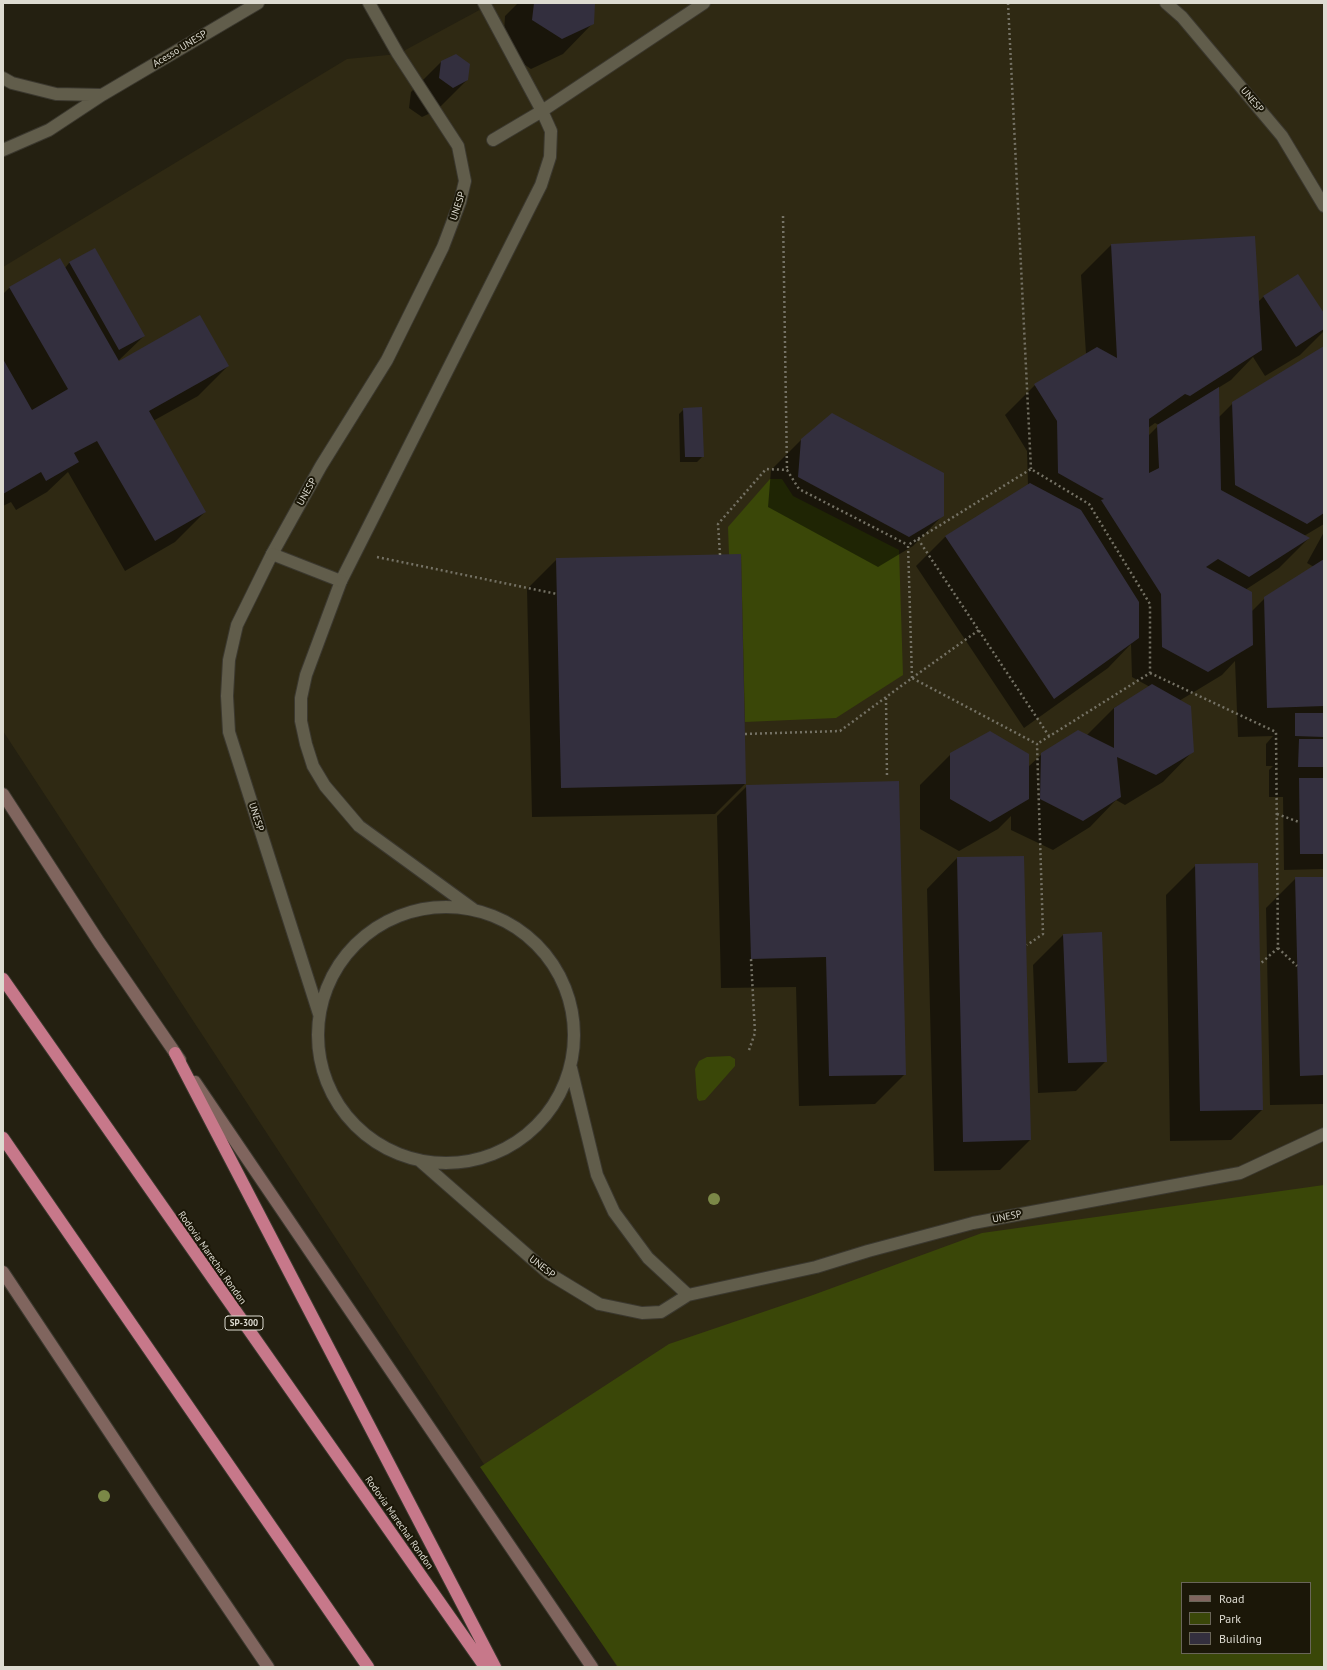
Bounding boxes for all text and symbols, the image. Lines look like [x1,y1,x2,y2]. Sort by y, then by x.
street label: Acesso UNESP [151,28,209,70]
street label: UNESP [1238,85,1266,115]
street label: UNESP [448,190,468,222]
street label: UNESP [295,476,319,508]
street label: UNESP [246,801,266,833]
street label: UNESP [991,1208,1023,1226]
street label: Rodovia Marechal Rondon [175,1209,249,1307]
street label: UNESP [527,1253,557,1281]
road number: SP-300 [225,1316,263,1330]
street label: Rodovia Marechal Rondon [362,1474,436,1572]
legend [1181,1582,1311,1654]
text: Road [1219,1591,1244,1606]
text: Park [1219,1611,1241,1626]
text: Building [1219,1631,1262,1646]

